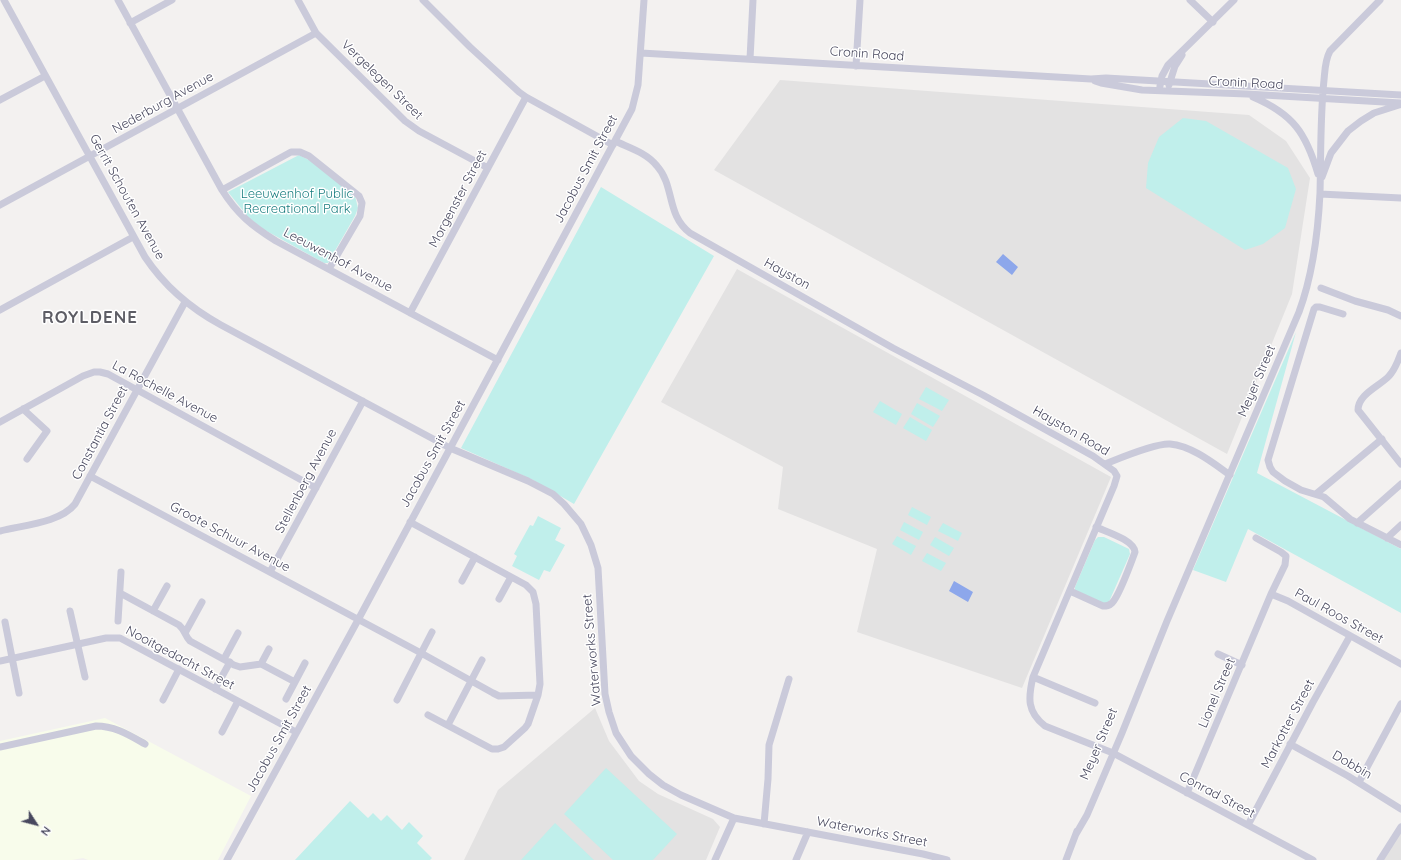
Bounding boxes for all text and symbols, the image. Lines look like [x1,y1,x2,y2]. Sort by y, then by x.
street label: Vergelegen Street [338,37,426,123]
street label: Cronin Road [829,44,905,64]
street label: Nederburg Avenue [110,69,216,137]
street label: Cronin Road [1208,73,1284,93]
street label: Jacobus Smit Street [551,112,621,226]
street label: Gerrit Schouten Avenue [86,132,168,262]
street label: Morgenster Street [426,148,490,250]
park label: Leeuwenhof Public Recreational Park [241,186,353,217]
street label: Leeuwenhof Avenue [281,225,395,295]
street label: Hayston [761,255,813,293]
district label: ROYLDENE [42,308,138,328]
street label: Meyer Street [1235,343,1279,419]
street label: La Rochelle Avenue [109,358,221,426]
street label: Constantia Street [69,383,131,483]
street label: Jacobus Smit Street [397,398,469,510]
street label: Hayston Road [1030,403,1112,459]
street label: Stellenberg Avenue [272,426,340,536]
street label: Groote Schuur Avenue [167,499,293,575]
street label: Paul Roos Street [1292,585,1386,647]
street label: Waterworks Street [579,593,605,707]
street label: Nooitgedacht Street [123,623,237,693]
street label: Lionel Street [1195,656,1239,730]
street label: Markotter Street [1258,677,1318,771]
street label: Jacobus Smit Street [243,683,315,795]
street label: Meyer Street [1077,706,1121,782]
street label: Dobbin [1329,747,1375,783]
street label: Conrad Street [1176,769,1258,821]
north arrow [16,804,56,844]
street label: Waterworks Street [815,814,929,850]
text: N [38,824,54,838]

